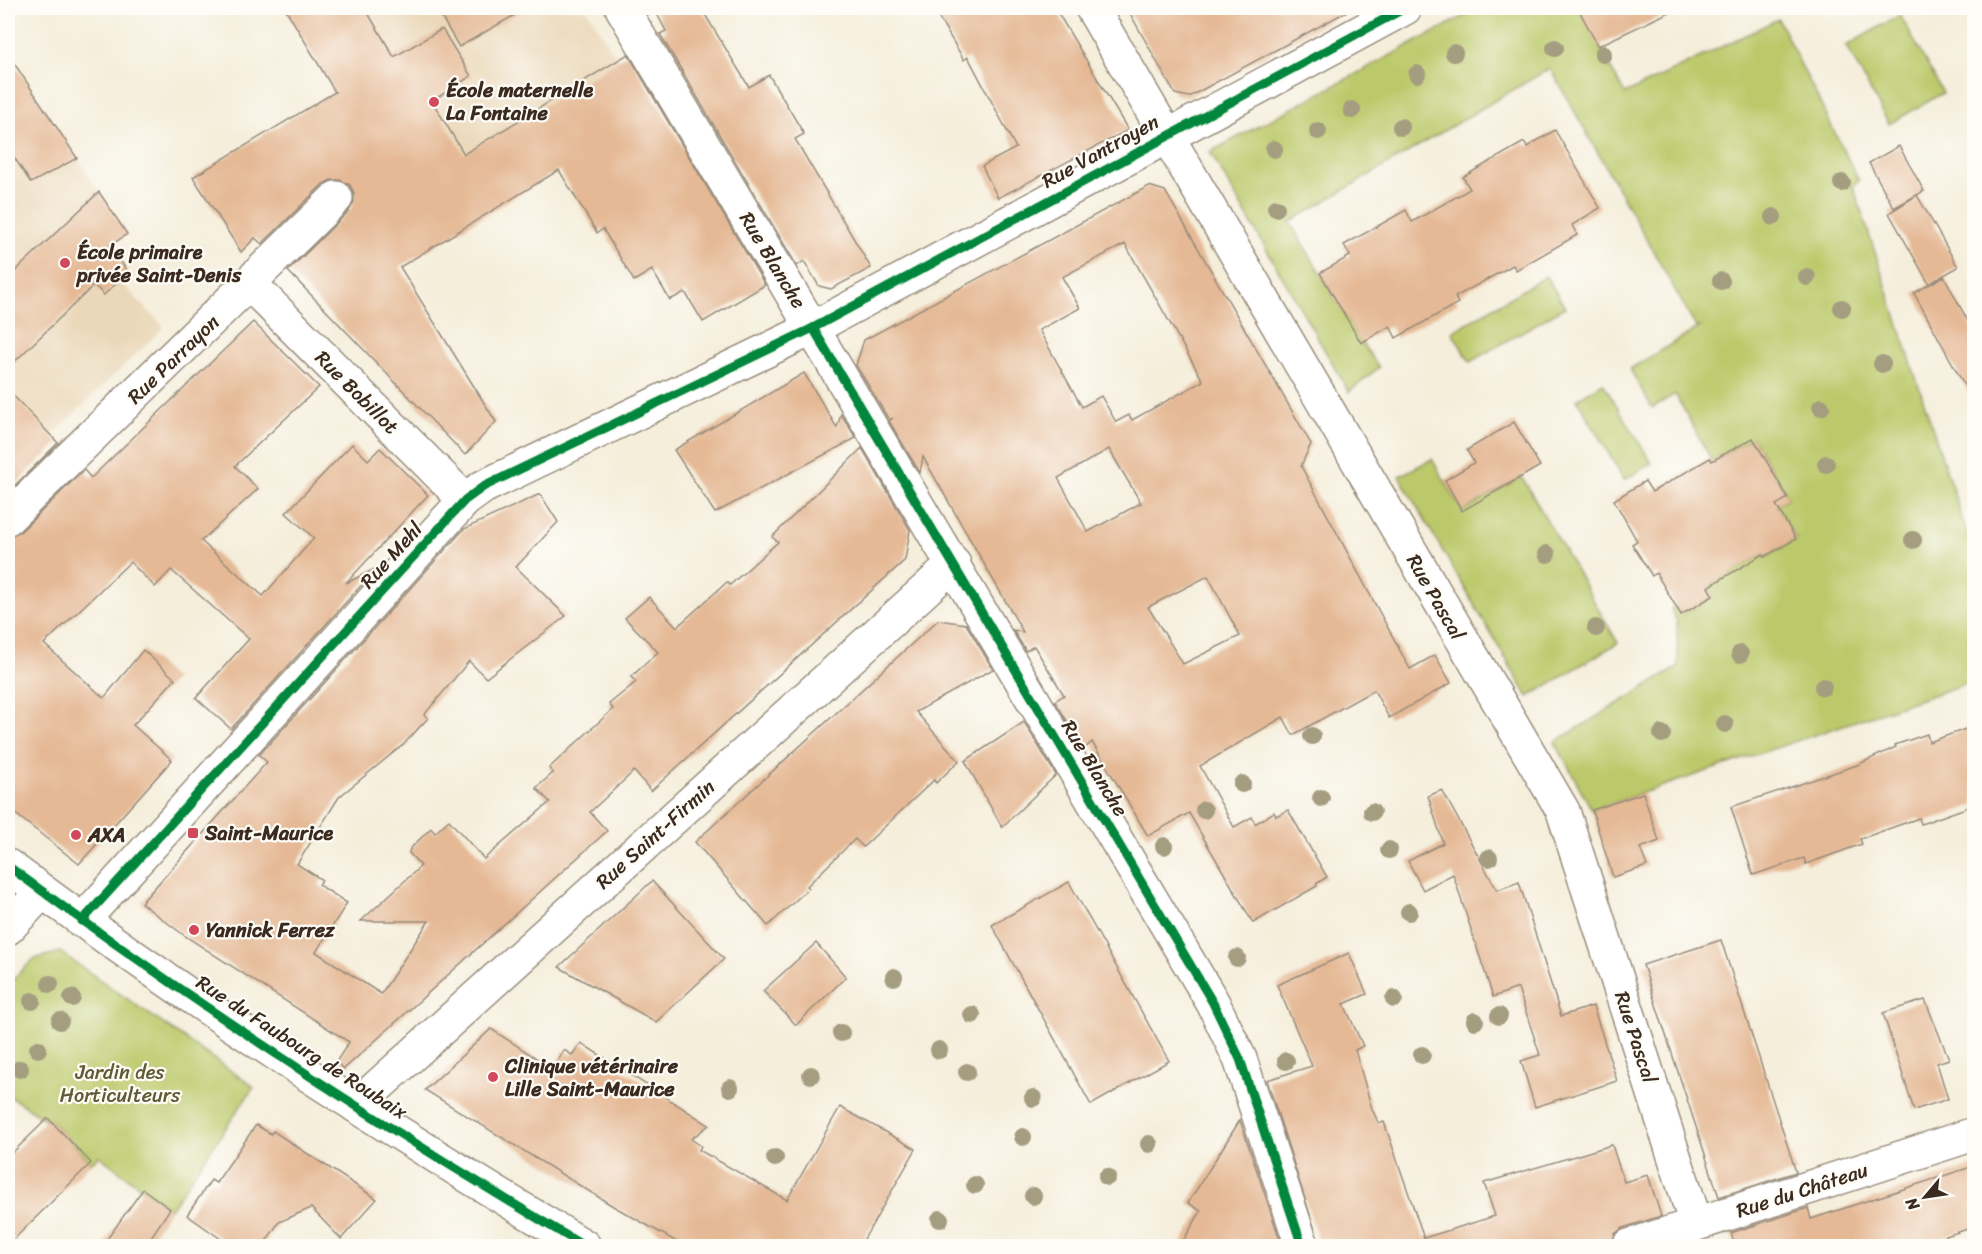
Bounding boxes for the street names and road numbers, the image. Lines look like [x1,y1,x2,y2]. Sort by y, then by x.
street label: Rue Vantroyen [1035,105,1166,198]
street label: Rue Blanche [730,205,815,316]
street label: Rue Parrayon [119,306,228,413]
street label: Rue Bobillot [306,342,407,443]
street label: Rue Mehl [351,512,432,597]
street label: Rue Pascal [1397,547,1475,647]
street label: Rue Blanche [1052,713,1137,824]
street label: Rue Saint-Firmin [587,771,724,898]
street label: Rue du Faubourg de Roubaix [189,966,415,1130]
street label: Rue Pascal [1604,987,1667,1088]
street label: Rue du Château [1732,1153,1873,1228]

